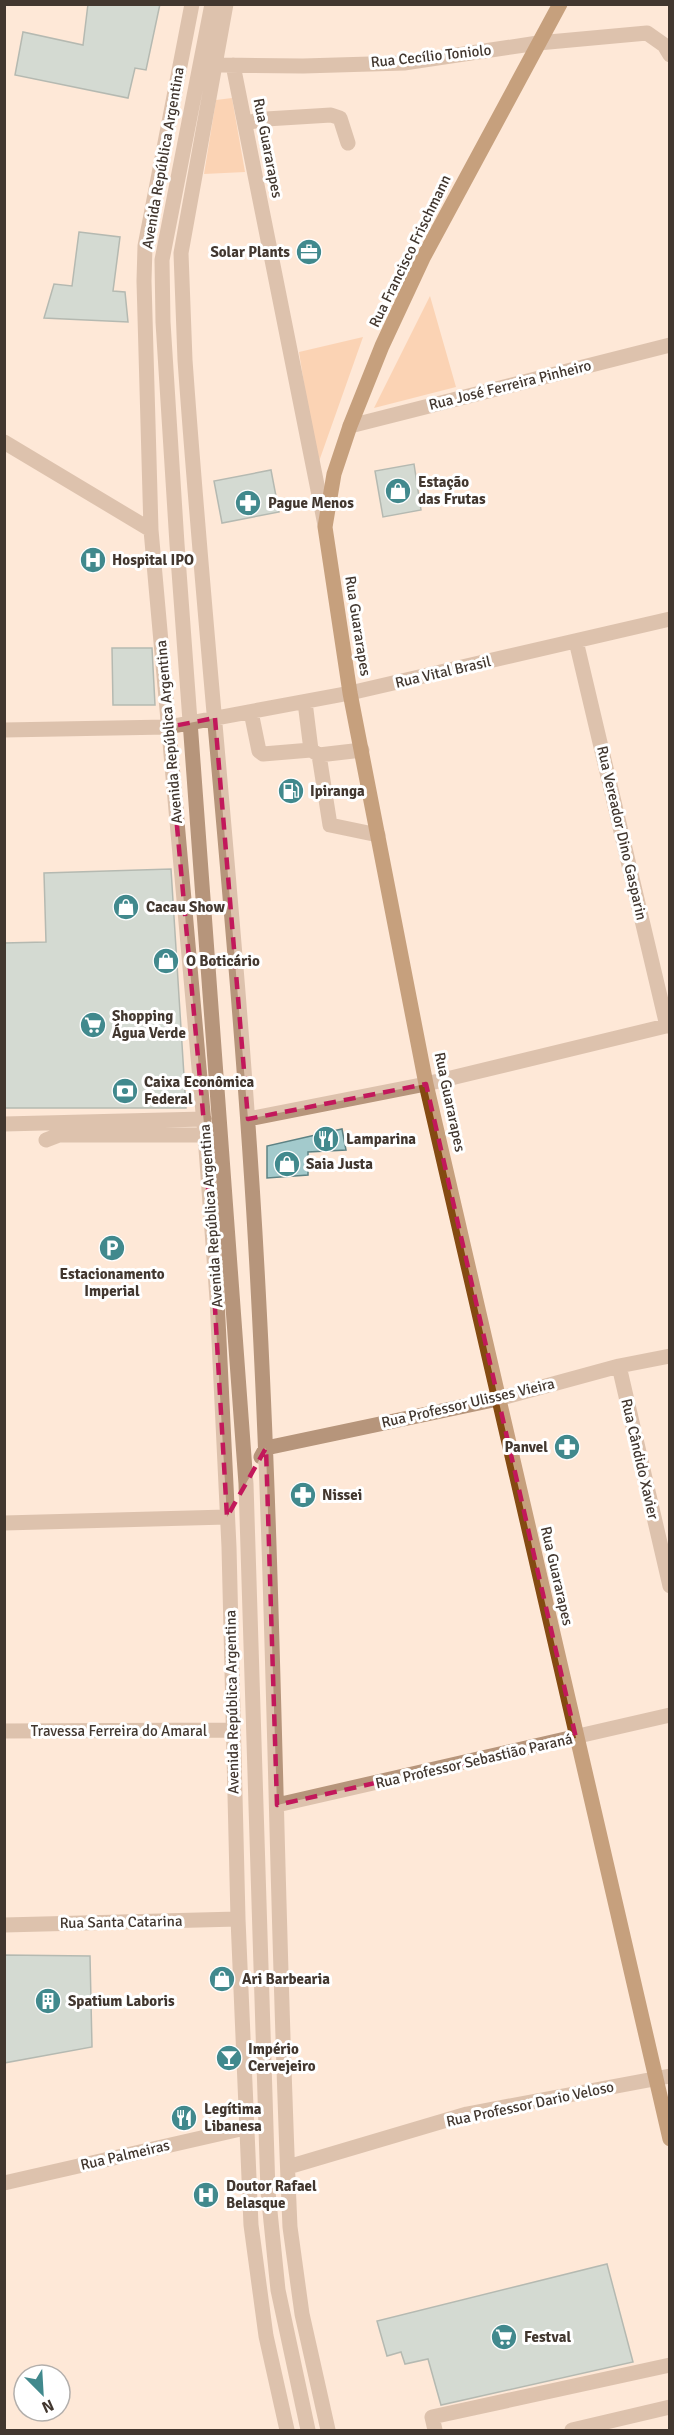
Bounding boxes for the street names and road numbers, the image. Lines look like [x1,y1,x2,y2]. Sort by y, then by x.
street label: Rua Cecílio Toniolo [370,41,492,71]
street label: Avenida República Argentina [138,66,188,250]
street label: Rua Guararapes [249,97,287,200]
street label: Rua Francisco Frischmann [365,172,455,330]
street label: Rua José Ferreira Pinheiro [427,356,593,414]
street label: Rua Guararapes [341,575,375,678]
street label: Avenida República Argentina [152,639,186,825]
street label: Rua Vital Brasil [393,652,493,692]
street label: Rua Vereador Dino Gasparin [593,744,651,922]
street label: Rua Guararapes [431,1051,469,1154]
street label: Avenida República Argentina [196,1123,226,1309]
street label: Rua Professor Ulisses Vieira [380,1374,556,1432]
street label: Rua Cândido Xavier [617,1397,663,1522]
street label: Rua Guararapes [537,1525,577,1628]
street label: Avenida República Argentina [221,1610,243,1794]
street label: Travessa Ferreira do Amaral [31,1722,207,1740]
street label: Rua Professor Sebastião Paraná [374,1730,574,1792]
street label: Rua Santa Catarina [59,1912,183,1932]
street label: Rua Professor Dario Veloso [444,2077,616,2131]
street label: Rua Palmeiras [79,2136,172,2174]

